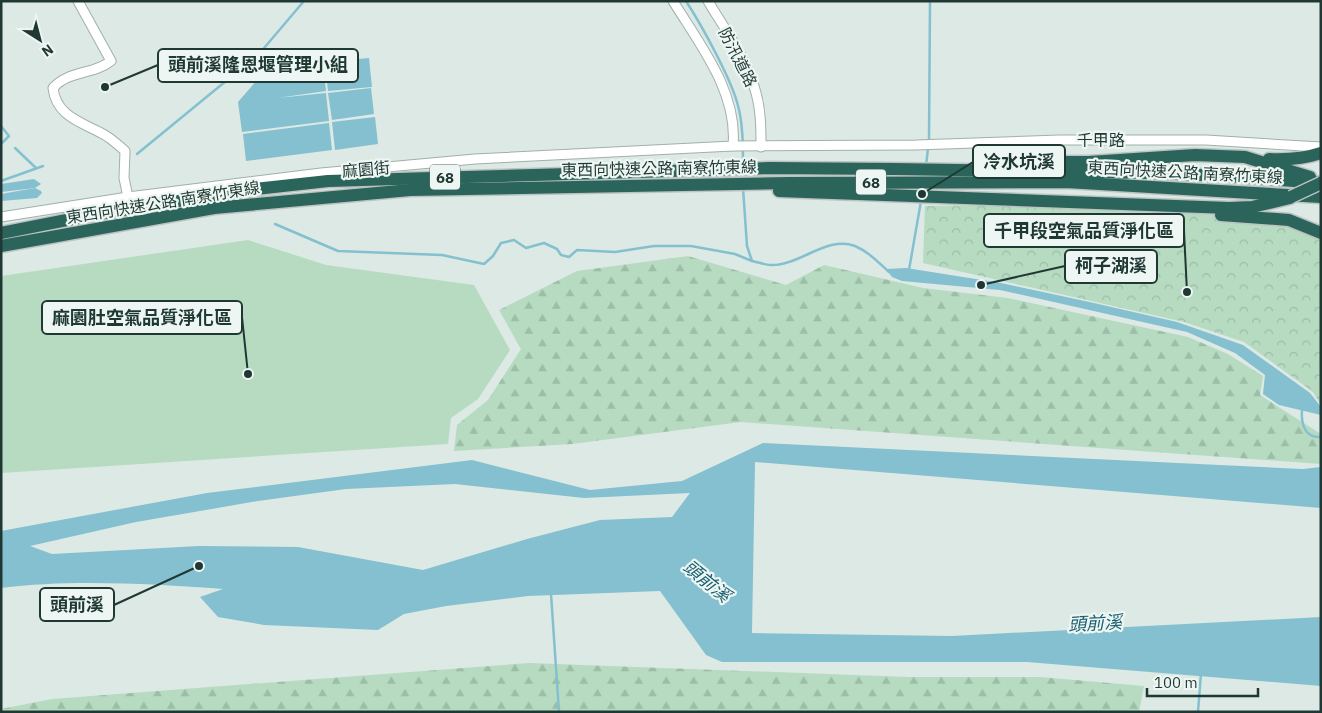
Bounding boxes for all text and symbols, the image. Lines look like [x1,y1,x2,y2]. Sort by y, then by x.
north arrow [15,15,65,65]
street label: 防汛道路 [715,24,761,90]
text: N [38,40,57,61]
callout: 頭前溪隆恩堰管理小組 [158,49,358,82]
text: 頭前溪隆恩堰管理小組 [168,53,348,76]
street label: 千甲路 [1077,130,1125,150]
callout: 冷水坑溪 [973,145,1065,178]
text: 冷水坑溪 [983,150,1055,173]
street label: 東西向快速公路 南寮竹東線 [561,156,757,180]
street label: 麻園街 [341,157,391,181]
street label: 東西向快速公路 南寮竹東線 [1087,157,1283,187]
road number: 68 [430,164,460,190]
road number: 68 [856,170,886,194]
street label: 東西向快速公路 南寮竹東線 [65,177,261,227]
callout: 千甲段空氣品質淨化區 [984,214,1184,247]
text: 千甲段空氣品質淨化區 [994,219,1174,242]
callout: 柯子湖溪 [1065,250,1157,283]
text: 柯子湖溪 [1075,254,1147,277]
callout: 麻園肚空氣品質淨化區 [42,301,242,334]
text: 麻園肚空氣品質淨化區 [52,306,232,329]
water label: 頭前溪 [679,555,738,609]
callout: 頭前溪 [40,588,114,621]
text: 頭前溪 [50,593,104,616]
water label: 頭前溪 [1067,610,1126,636]
scale bar [1147,666,1258,698]
text: 100 m [1154,673,1198,692]

